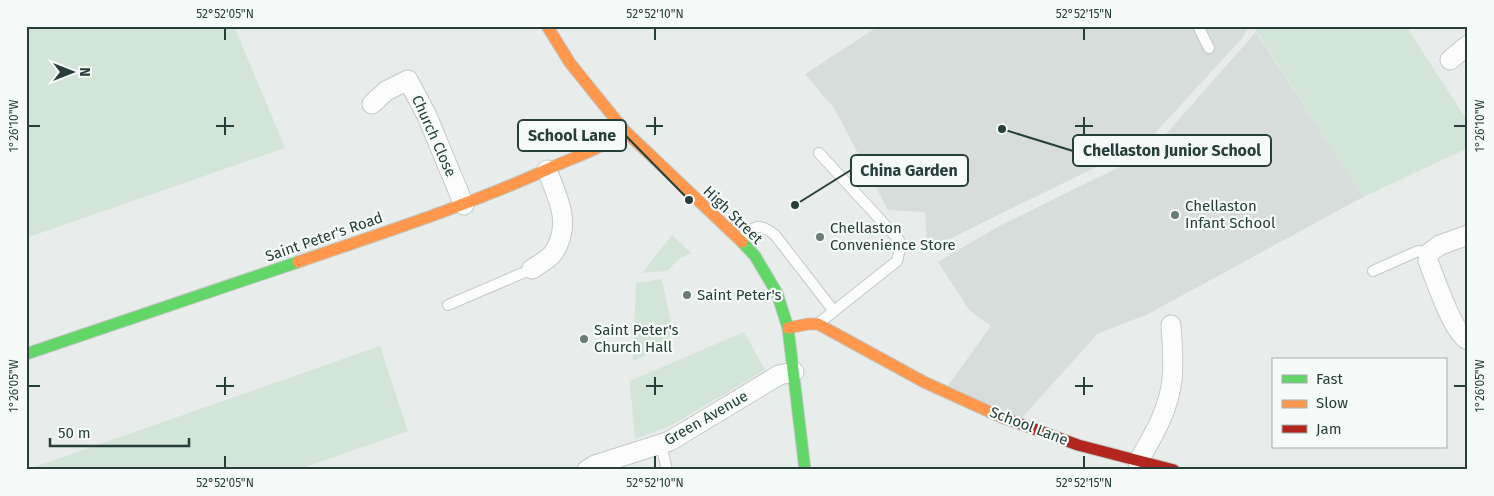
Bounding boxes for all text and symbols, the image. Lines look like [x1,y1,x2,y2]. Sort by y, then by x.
text: 52°52'05"N [196,7,254,21]
text: 52°52'10"N [626,7,684,21]
text: 52°52'15"N [1056,7,1112,21]
north arrow [48,48,98,98]
text: N [76,67,93,77]
street label: Church Close [408,92,460,180]
text: 1°26'10"W [7,100,21,152]
text: 1°26'10"W [1473,100,1487,152]
callout: School Lane [518,120,626,151]
text: School Lane [528,126,616,145]
callout: Chellaston Junior School [1073,135,1271,166]
text: Chellaston Junior School [1083,141,1261,160]
callout: China Garden [851,155,968,186]
text: China Garden [860,161,958,180]
street label: High Street [700,182,767,248]
place label: Chellaston Infant School [1185,197,1276,232]
street label: Saint Peter's Road [263,208,385,266]
marker: Chellaston Infant School [1169,209,1181,221]
place label: Chellaston Convenience Store [830,219,956,254]
marker: Chellaston Convenience Store [814,231,826,243]
place label: Saint Peter's [697,286,782,304]
marker: Saint Peter's [681,289,693,301]
place label: Saint Peter's Church Hall [594,321,679,356]
marker: Saint Peter's Church Hall [578,333,590,345]
legend [1272,358,1446,448]
text: 1°26'05"W [7,359,21,413]
text: 1°26'05"W [1473,359,1487,413]
text: Fast [1316,370,1343,388]
street label: Green Avenue [661,387,751,449]
text: Slow [1316,394,1348,412]
street label: School Lane [987,403,1071,449]
scale bar [50,416,189,448]
text: Jam [1316,420,1342,438]
text: 50 m [58,424,91,442]
text: 52°52'05"N [196,476,254,490]
text: 52°52'10"N [626,476,684,490]
text: 52°52'15"N [1056,476,1112,490]

